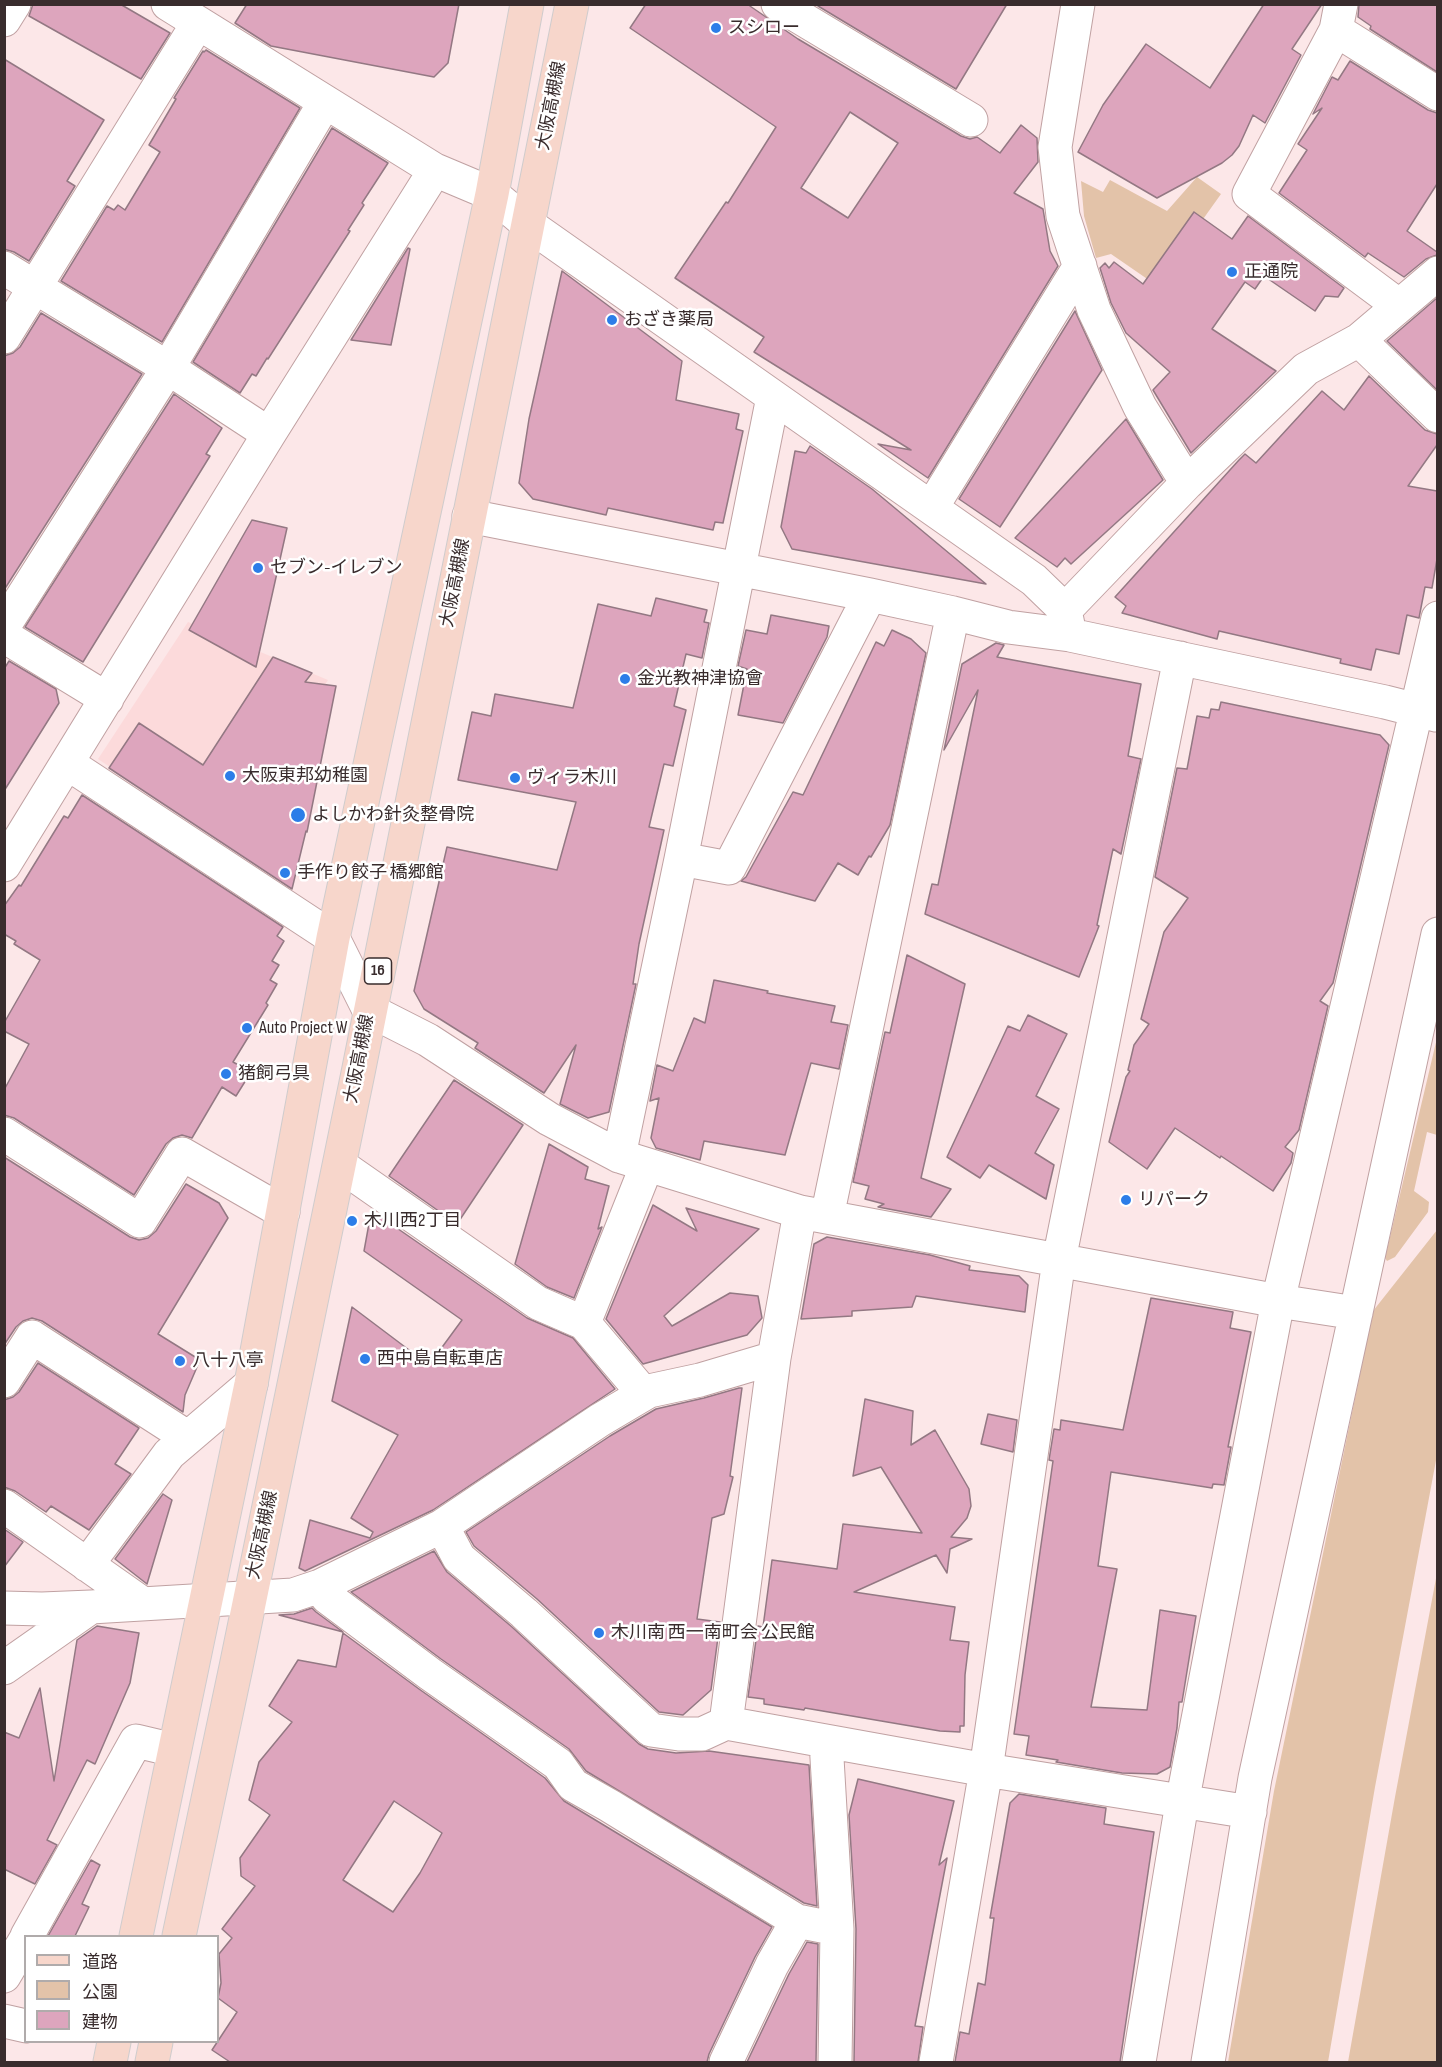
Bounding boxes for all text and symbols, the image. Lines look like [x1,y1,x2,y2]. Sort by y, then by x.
place label: スシロー [728,17,800,39]
marker: スシロー [709,21,723,35]
street label: 大阪高槻線 [533,60,571,152]
place label: 正通院 [1244,261,1298,283]
marker: 正通院 [1225,265,1239,279]
place label: おざき薬局 [624,309,714,331]
marker: おざき薬局 [605,313,619,327]
street label: 大阪高槻線 [437,537,475,629]
place label: セブン-イレブン [270,557,403,579]
marker: セブン-イレブン [251,561,265,575]
place label: 金光教神津協會 [637,668,763,690]
marker: 金光教神津協會 [618,672,632,686]
place label: 大阪東邦幼稚園 [242,765,368,787]
place label: ヴィラ木川 [527,767,617,789]
marker: 大阪東邦幼稚園 [223,769,237,783]
marker: ヴィラ木川 [508,771,522,785]
place label: よしかわ針灸整骨院 [312,804,474,826]
marker: よしかわ針灸整骨院 [289,806,307,824]
place label: 手作り餃子 橋郷館 [297,862,444,884]
marker: 手作り餃子 橋郷館 [278,866,292,880]
road number: 16 [364,958,392,984]
street label: 大阪高槻線 [341,1013,379,1105]
place label: Auto Project W [259,1017,347,1039]
marker: Auto Project W [240,1021,254,1035]
place label: 猪飼弓具 [238,1063,310,1085]
marker: 猪飼弓具 [219,1067,233,1081]
place label: リパーク [1138,1189,1210,1211]
marker: リパーク [1119,1193,1133,1207]
place label: 木川西2丁目 [364,1210,461,1232]
marker: 木川西2丁目 [345,1214,359,1228]
place label: 西中島自転車店 [377,1348,503,1370]
place label: 八十八亭 [192,1350,264,1372]
marker: 西中島自転車店 [358,1352,372,1366]
marker: 八十八亭 [173,1354,187,1368]
street label: 大阪高槻線 [243,1489,283,1581]
place label: 木川南 西一南町会 公民館 [611,1622,815,1644]
marker: 木川南 西一南町会 公民館 [592,1626,606,1640]
legend [24,1935,219,2043]
text: 道路 [82,1952,118,1973]
text: 公園 [82,1982,118,2003]
text: 建物 [82,2012,118,2033]

